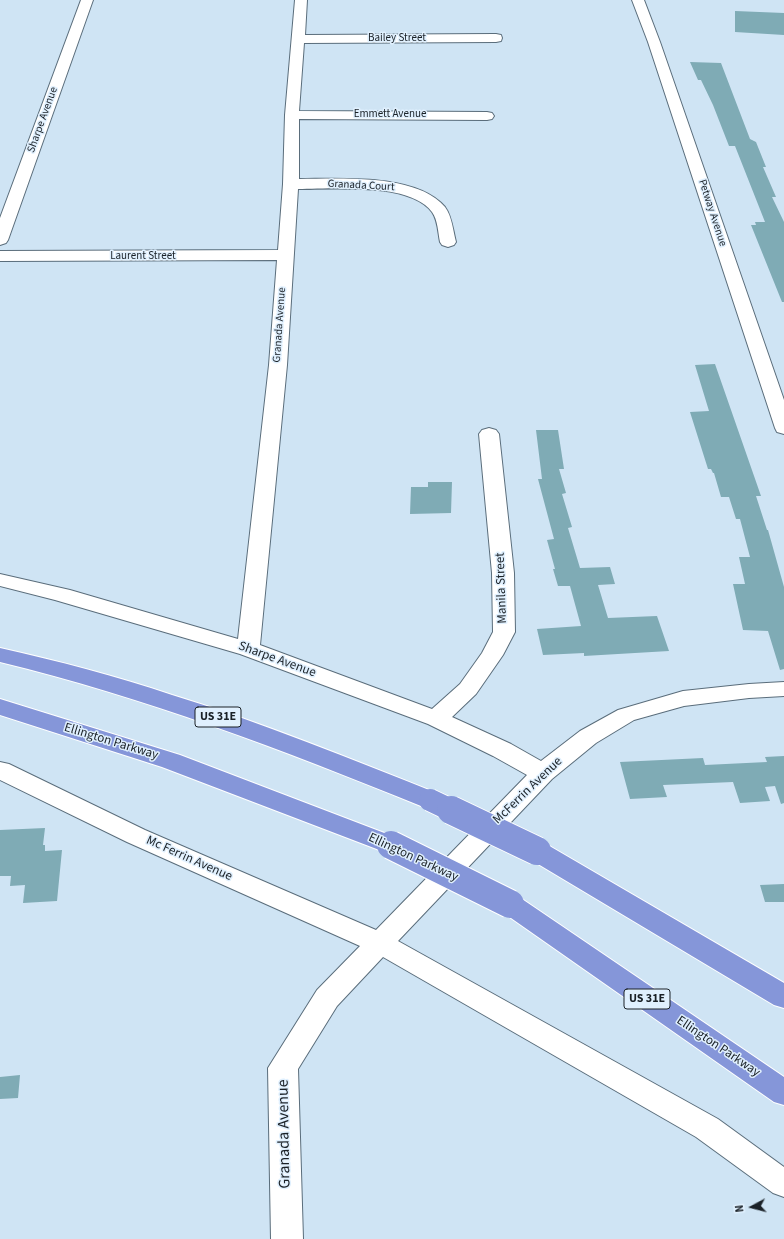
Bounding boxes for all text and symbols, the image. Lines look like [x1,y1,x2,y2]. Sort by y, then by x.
street label: Bailey Street [368,32,426,46]
street label: Sharpe Avenue [25,85,61,155]
street label: Emmett Avenue [354,108,426,122]
street label: Granada Court [327,178,395,194]
street label: Petway Avenue [695,178,729,248]
street label: Laurent Street [110,250,176,264]
street label: Granada Avenue [271,287,289,363]
street label: Manila Street [493,552,511,624]
street label: Sharpe Avenue [236,639,318,681]
road number: US 31E [195,707,241,727]
street label: Ellington Parkway [62,720,160,764]
street label: McFerrin Avenue [490,754,566,828]
street label: Ellington Parkway [366,830,460,886]
street label: Mc Ferrin Avenue [143,833,235,885]
road number: US 31E [624,989,670,1009]
street label: Ellington Parkway [673,1013,763,1081]
street label: Granada Avenue [274,1079,296,1189]
north arrow [732,1187,772,1227]
text: N [732,1204,747,1213]

